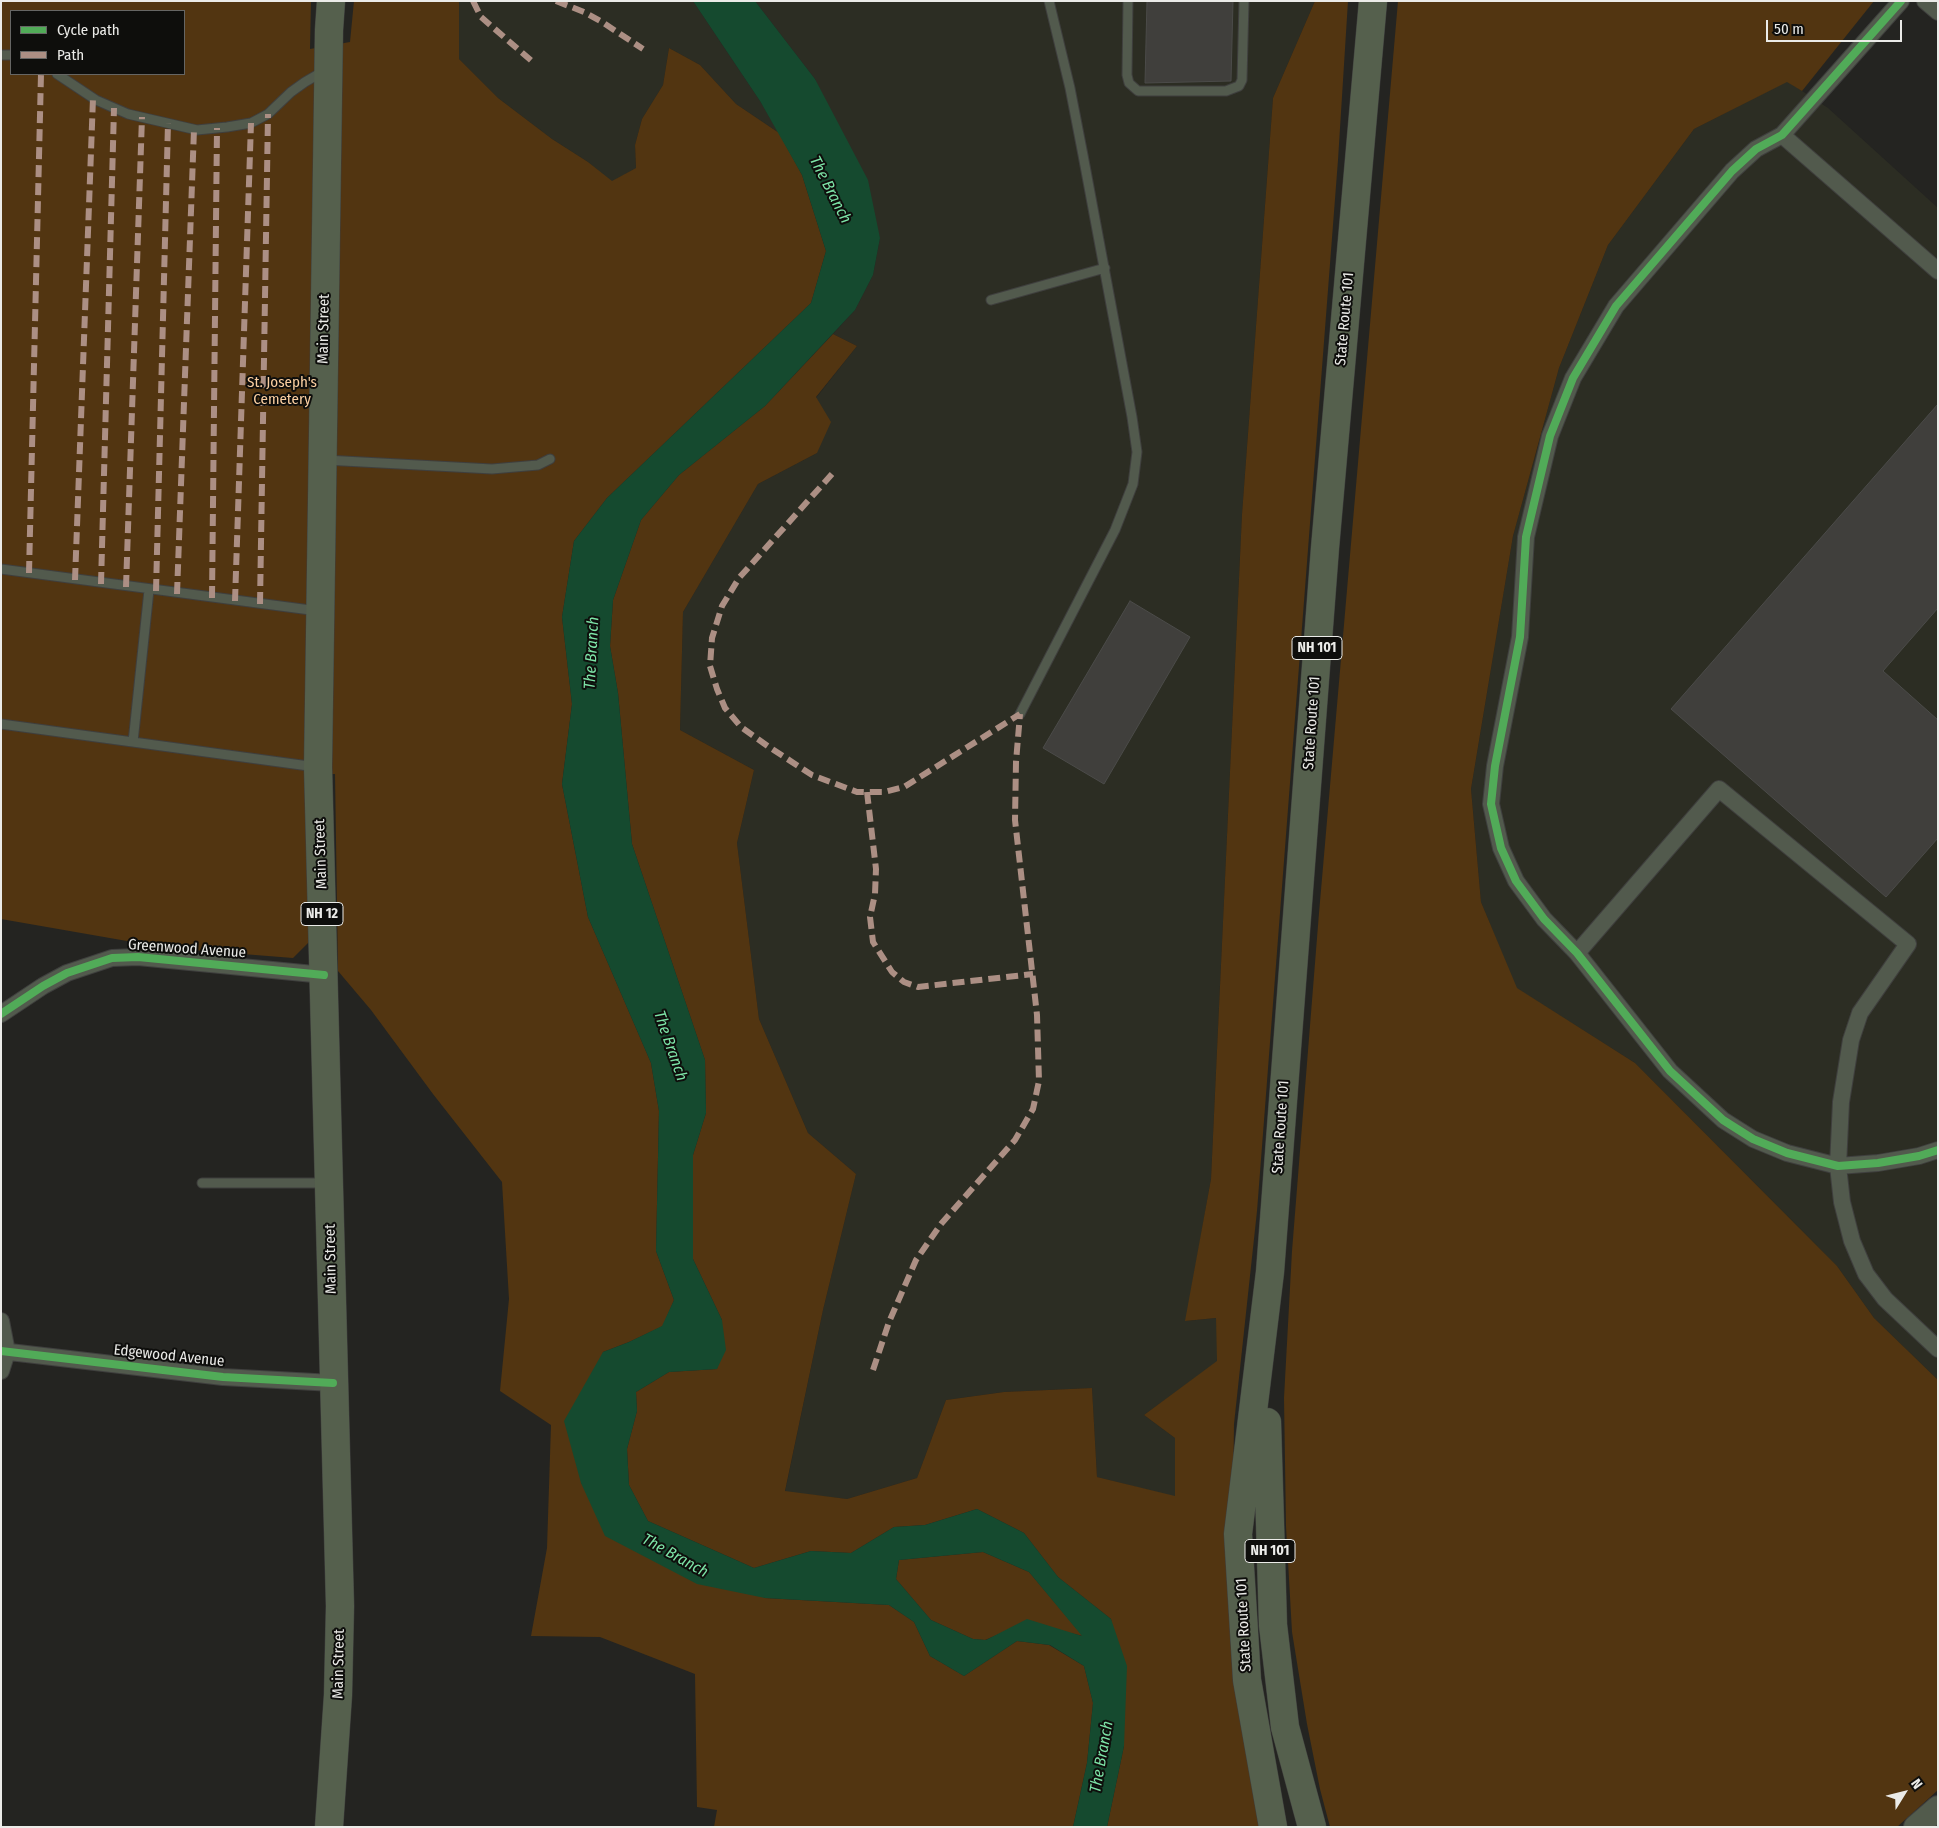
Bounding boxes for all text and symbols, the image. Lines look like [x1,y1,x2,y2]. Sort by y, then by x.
legend [10,10,185,75]
scale bar [1769,10,1905,42]
text: 50 m [1774,20,1804,38]
text: Cycle path [57,21,120,39]
text: Path [57,46,84,64]
water label: The Branch [805,153,855,227]
street label: State Route 101 [1332,272,1358,366]
street label: Main Street [314,294,334,364]
park label: St. Joseph's Cemetery [247,374,317,409]
water label: The Branch [581,616,603,690]
road number: NH 101 [1292,636,1342,660]
street label: State Route 101 [1300,676,1324,770]
street label: Main Street [311,819,331,889]
road number: NH 12 [301,902,343,926]
street label: Greenwood Avenue [127,936,247,962]
water label: The Branch [649,1008,691,1084]
street label: State Route 101 [1269,1080,1293,1174]
street label: Main Street [321,1224,341,1294]
street label: Edgewood Avenue [113,1341,225,1371]
water label: The Branch [639,1530,711,1582]
road number: NH 101 [1245,1540,1295,1562]
street label: State Route 101 [1233,1578,1255,1672]
street label: Main Street [329,1629,349,1699]
water label: The Branch [1086,1720,1118,1794]
north arrow [1879,1768,1929,1818]
text: N [1907,1775,1926,1792]

